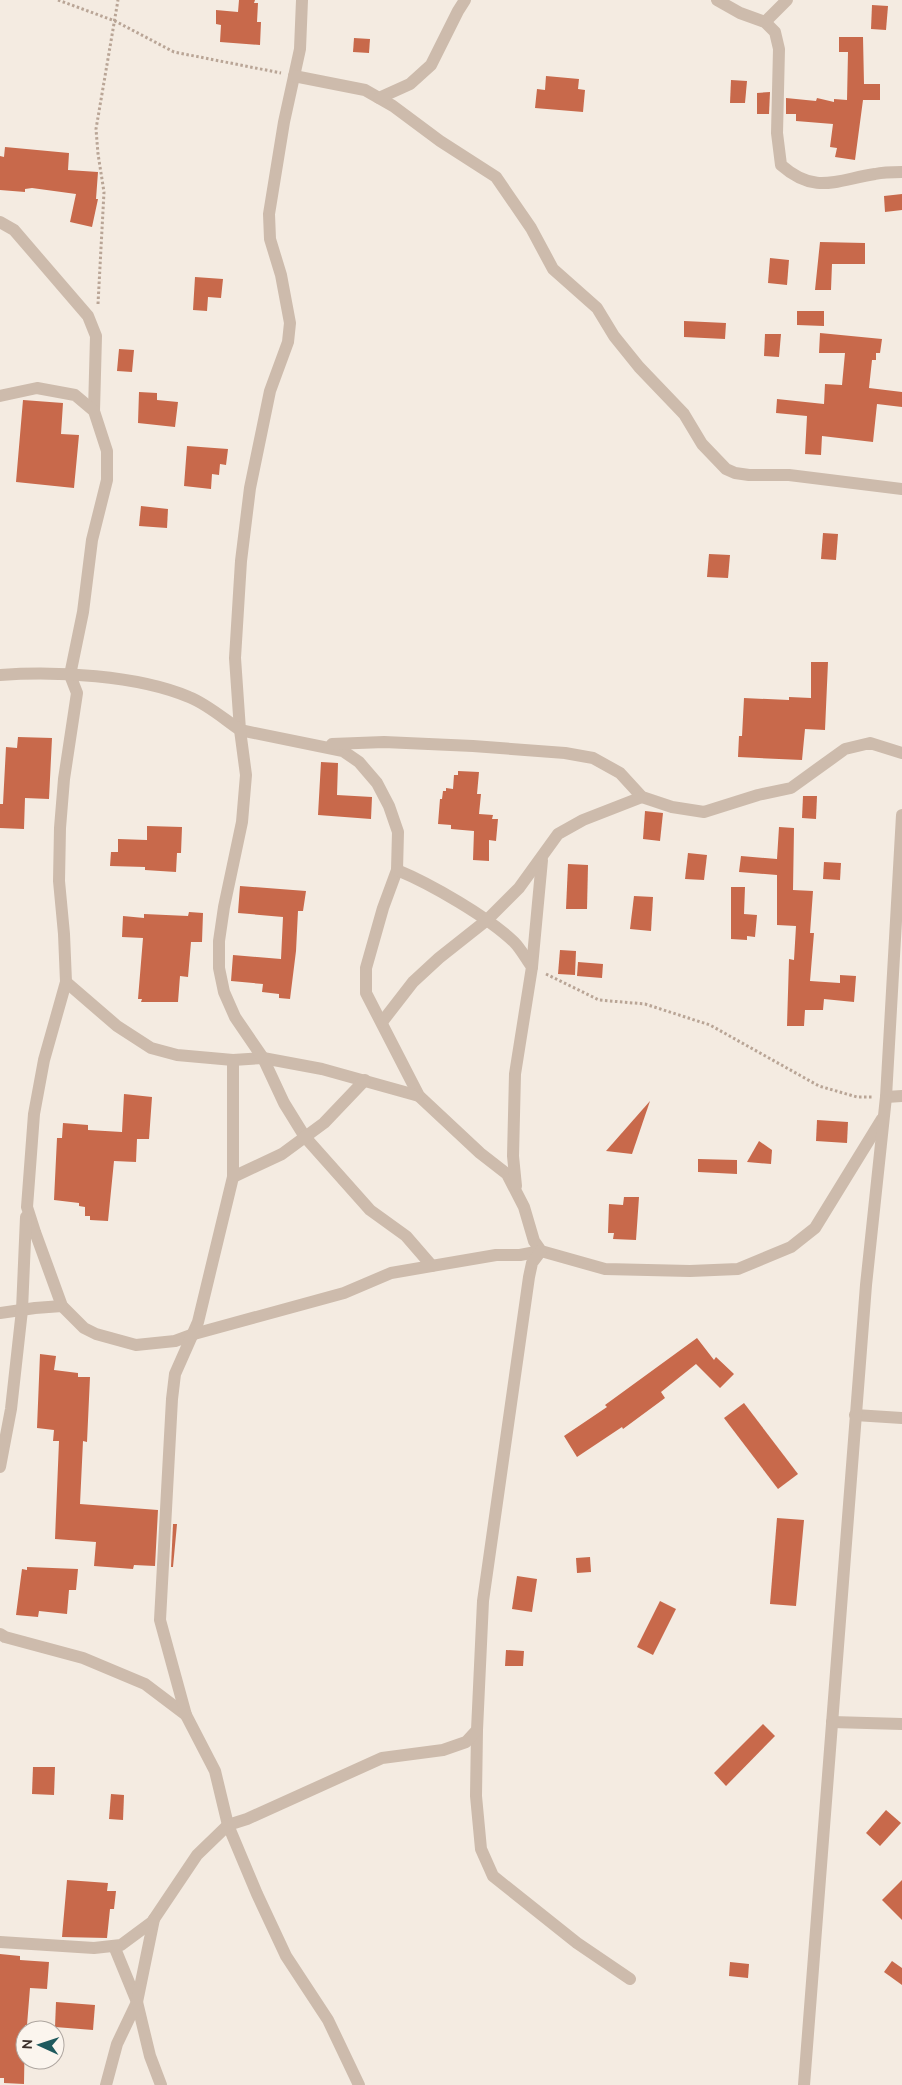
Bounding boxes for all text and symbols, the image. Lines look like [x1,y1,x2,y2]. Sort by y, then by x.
north arrow [15,2020,65,2070]
text: N [19,2039,35,2050]

